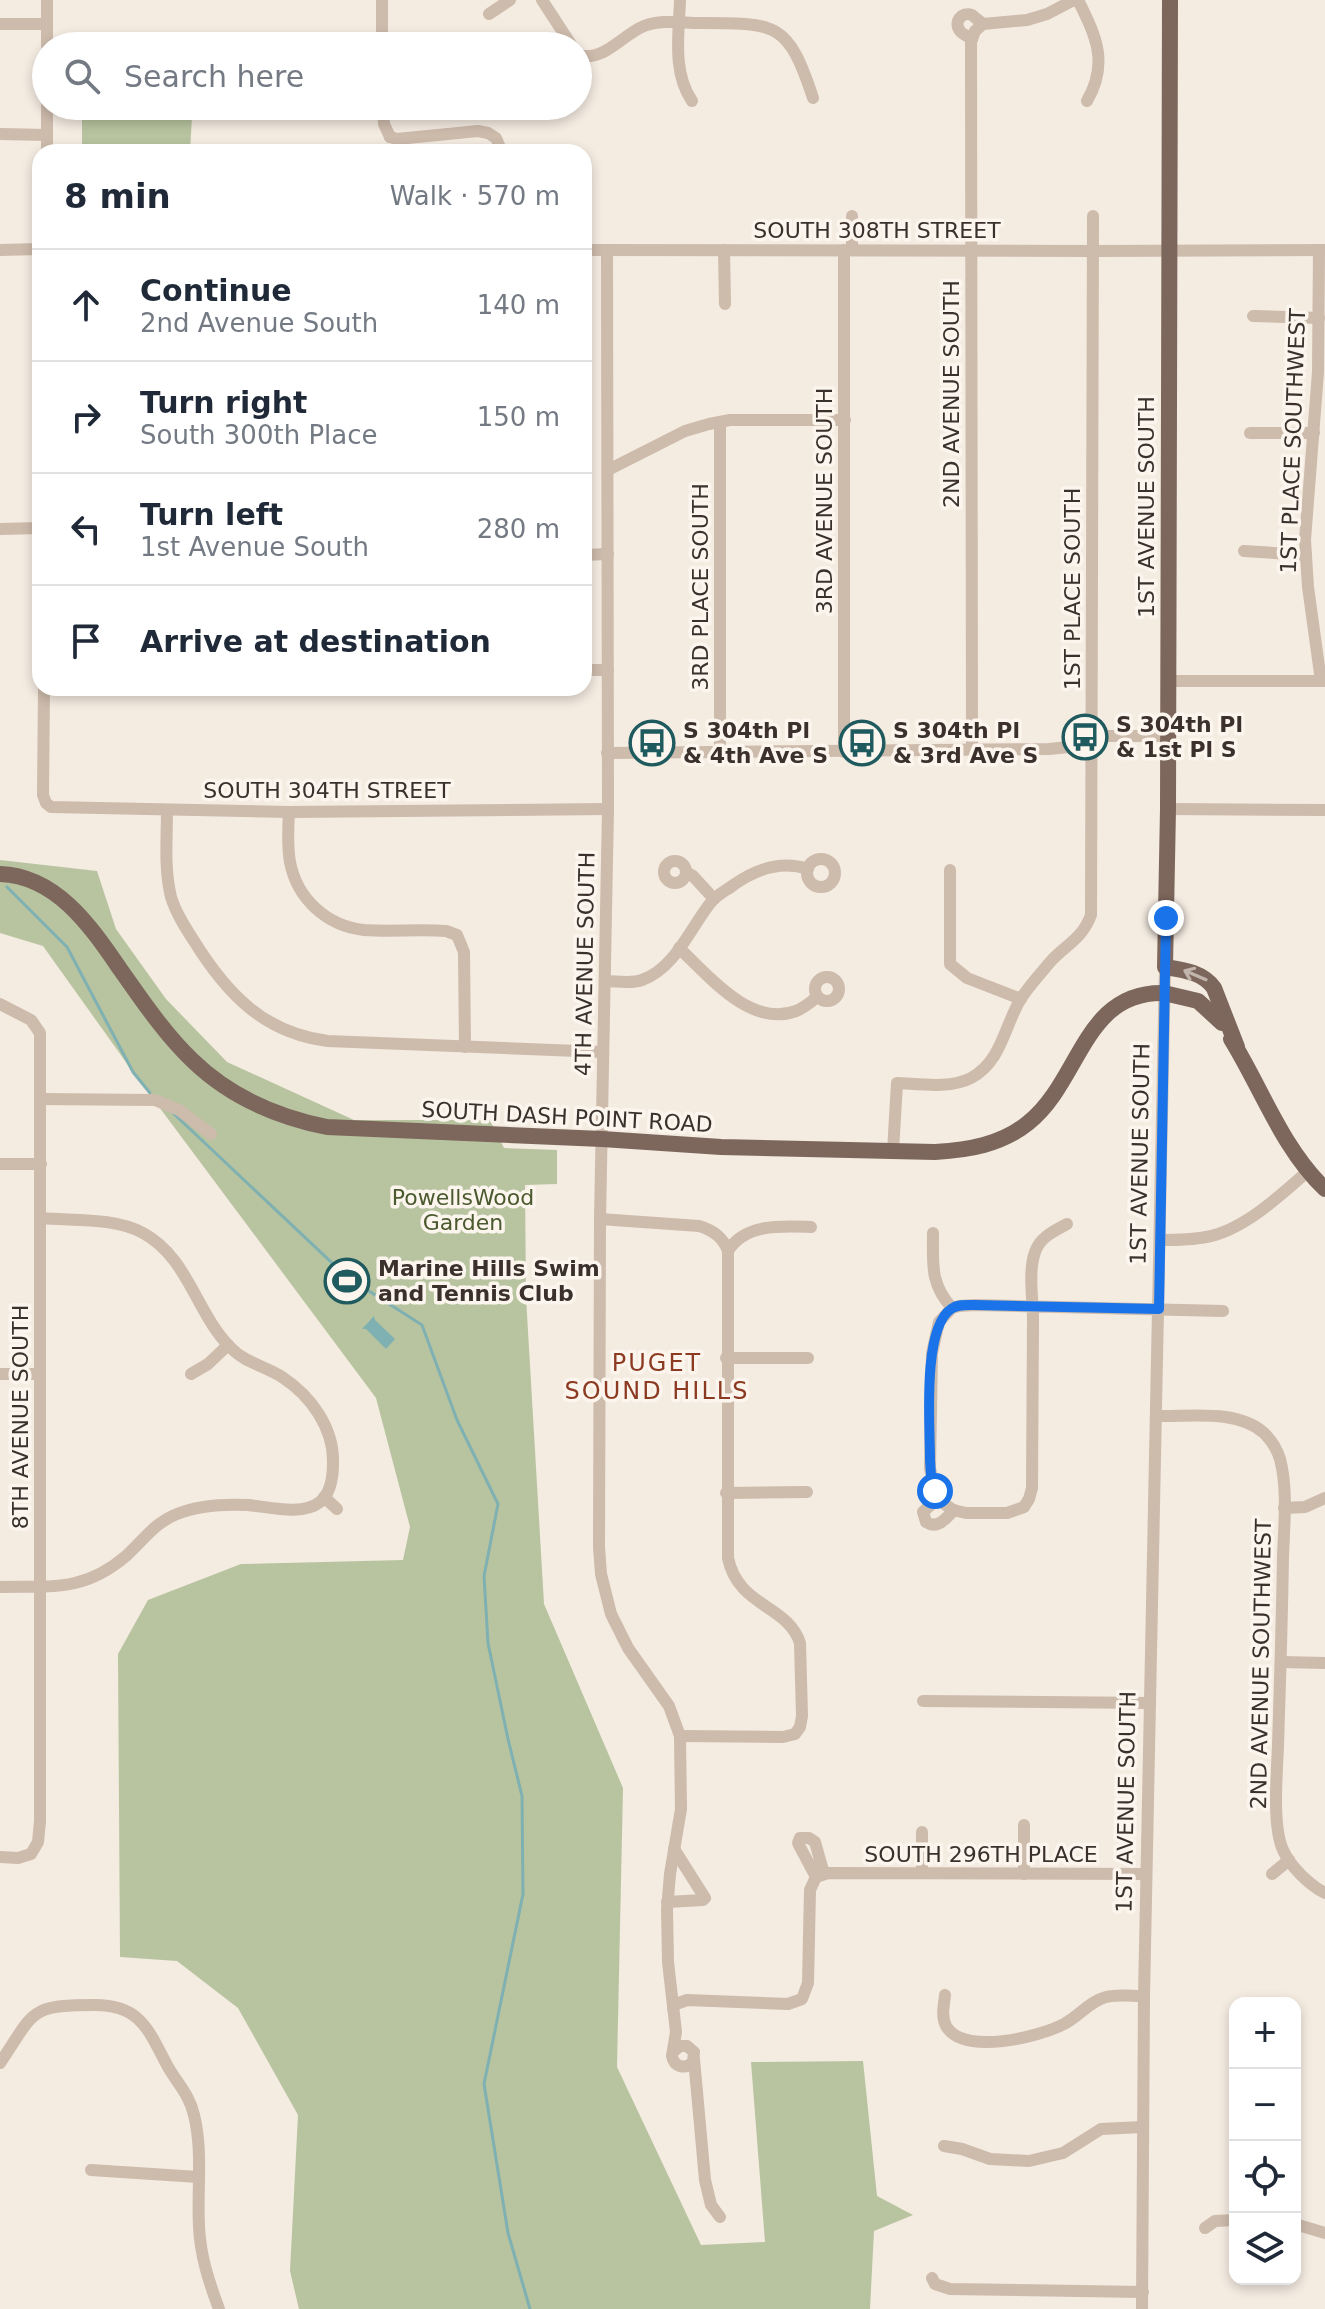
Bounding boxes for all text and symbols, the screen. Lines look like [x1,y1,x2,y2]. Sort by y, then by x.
search box [32,32,592,120]
icon: search [60,54,104,98]
text: Search here [124,59,304,94]
text: 8 min [64,176,171,216]
text: Walk · 570 m [390,181,560,211]
street label: SOUTH 308TH STREET [753,218,1001,243]
text: Continue [140,273,292,308]
street label: 2ND AVENUE SOUTH [939,280,964,508]
icon: ahead [64,283,108,327]
text: 140 m [477,290,560,320]
street label: 1ST PLACE SOUTHWEST [1276,307,1310,574]
text: 2nd Avenue South [140,308,378,338]
text: Turn right [140,385,307,420]
street label: 3RD AVENUE SOUTH [812,388,837,614]
icon: right [64,395,108,439]
street label: 1ST AVENUE SOUTH [1134,396,1159,618]
text: 150 m [477,402,560,432]
text: South 300th Place [140,420,378,450]
street label: 3RD PLACE SOUTH [688,483,713,691]
street label: 1ST PLACE SOUTH [1060,488,1085,690]
text: Turn left [140,497,283,532]
icon: left [64,507,108,551]
text: 280 m [477,514,560,544]
text: 1st Avenue South [140,532,369,562]
icon: arrive [64,619,108,663]
text: Arrive at destination [140,624,491,659]
place label: S 304th Pl & 1st Pl S [1116,712,1243,762]
bus stop icon: S 304th Pl & 1st Pl S [1061,713,1109,761]
place label: S 304th Pl & 4th Ave S [683,718,828,768]
place label: S 304th Pl & 3rd Ave S [893,718,1038,768]
bus stop icon: S 304th Pl & 4th Ave S [628,719,676,767]
bus stop icon: S 304th Pl & 3rd Ave S [838,719,886,767]
street label: SOUTH 304TH STREET [203,778,451,803]
street label: 4TH AVENUE SOUTH [571,852,599,1076]
route end [1148,900,1184,936]
one-way arrow [1183,967,1208,982]
street label: 1ST AVENUE SOUTH [1126,1043,1154,1265]
street label: SOUTH DASH POINT ROAD [421,1097,713,1137]
park label: PowellsWood Garden [392,1185,534,1235]
place label: Marine Hills Swim and Tennis Club [378,1256,600,1306]
sports icon: Marine Hills Swim and Tennis Club [323,1257,371,1305]
street label: 8TH AVENUE SOUTH [8,1305,33,1529]
district label: PUGET SOUND HILLS [565,1349,749,1405]
route start [917,1473,953,1509]
street label: 2ND AVENUE SOUTHWEST [1246,1518,1276,1810]
street label: 1ST AVENUE SOUTH [1112,1691,1140,1913]
street label: SOUTH 296TH PLACE [864,1842,1098,1867]
map controls [1229,1997,1301,2285]
button: + [1229,1997,1301,2069]
button: − [1229,2069,1301,2141]
button: locate [1229,2141,1301,2213]
button: layers [1229,2213,1301,2285]

